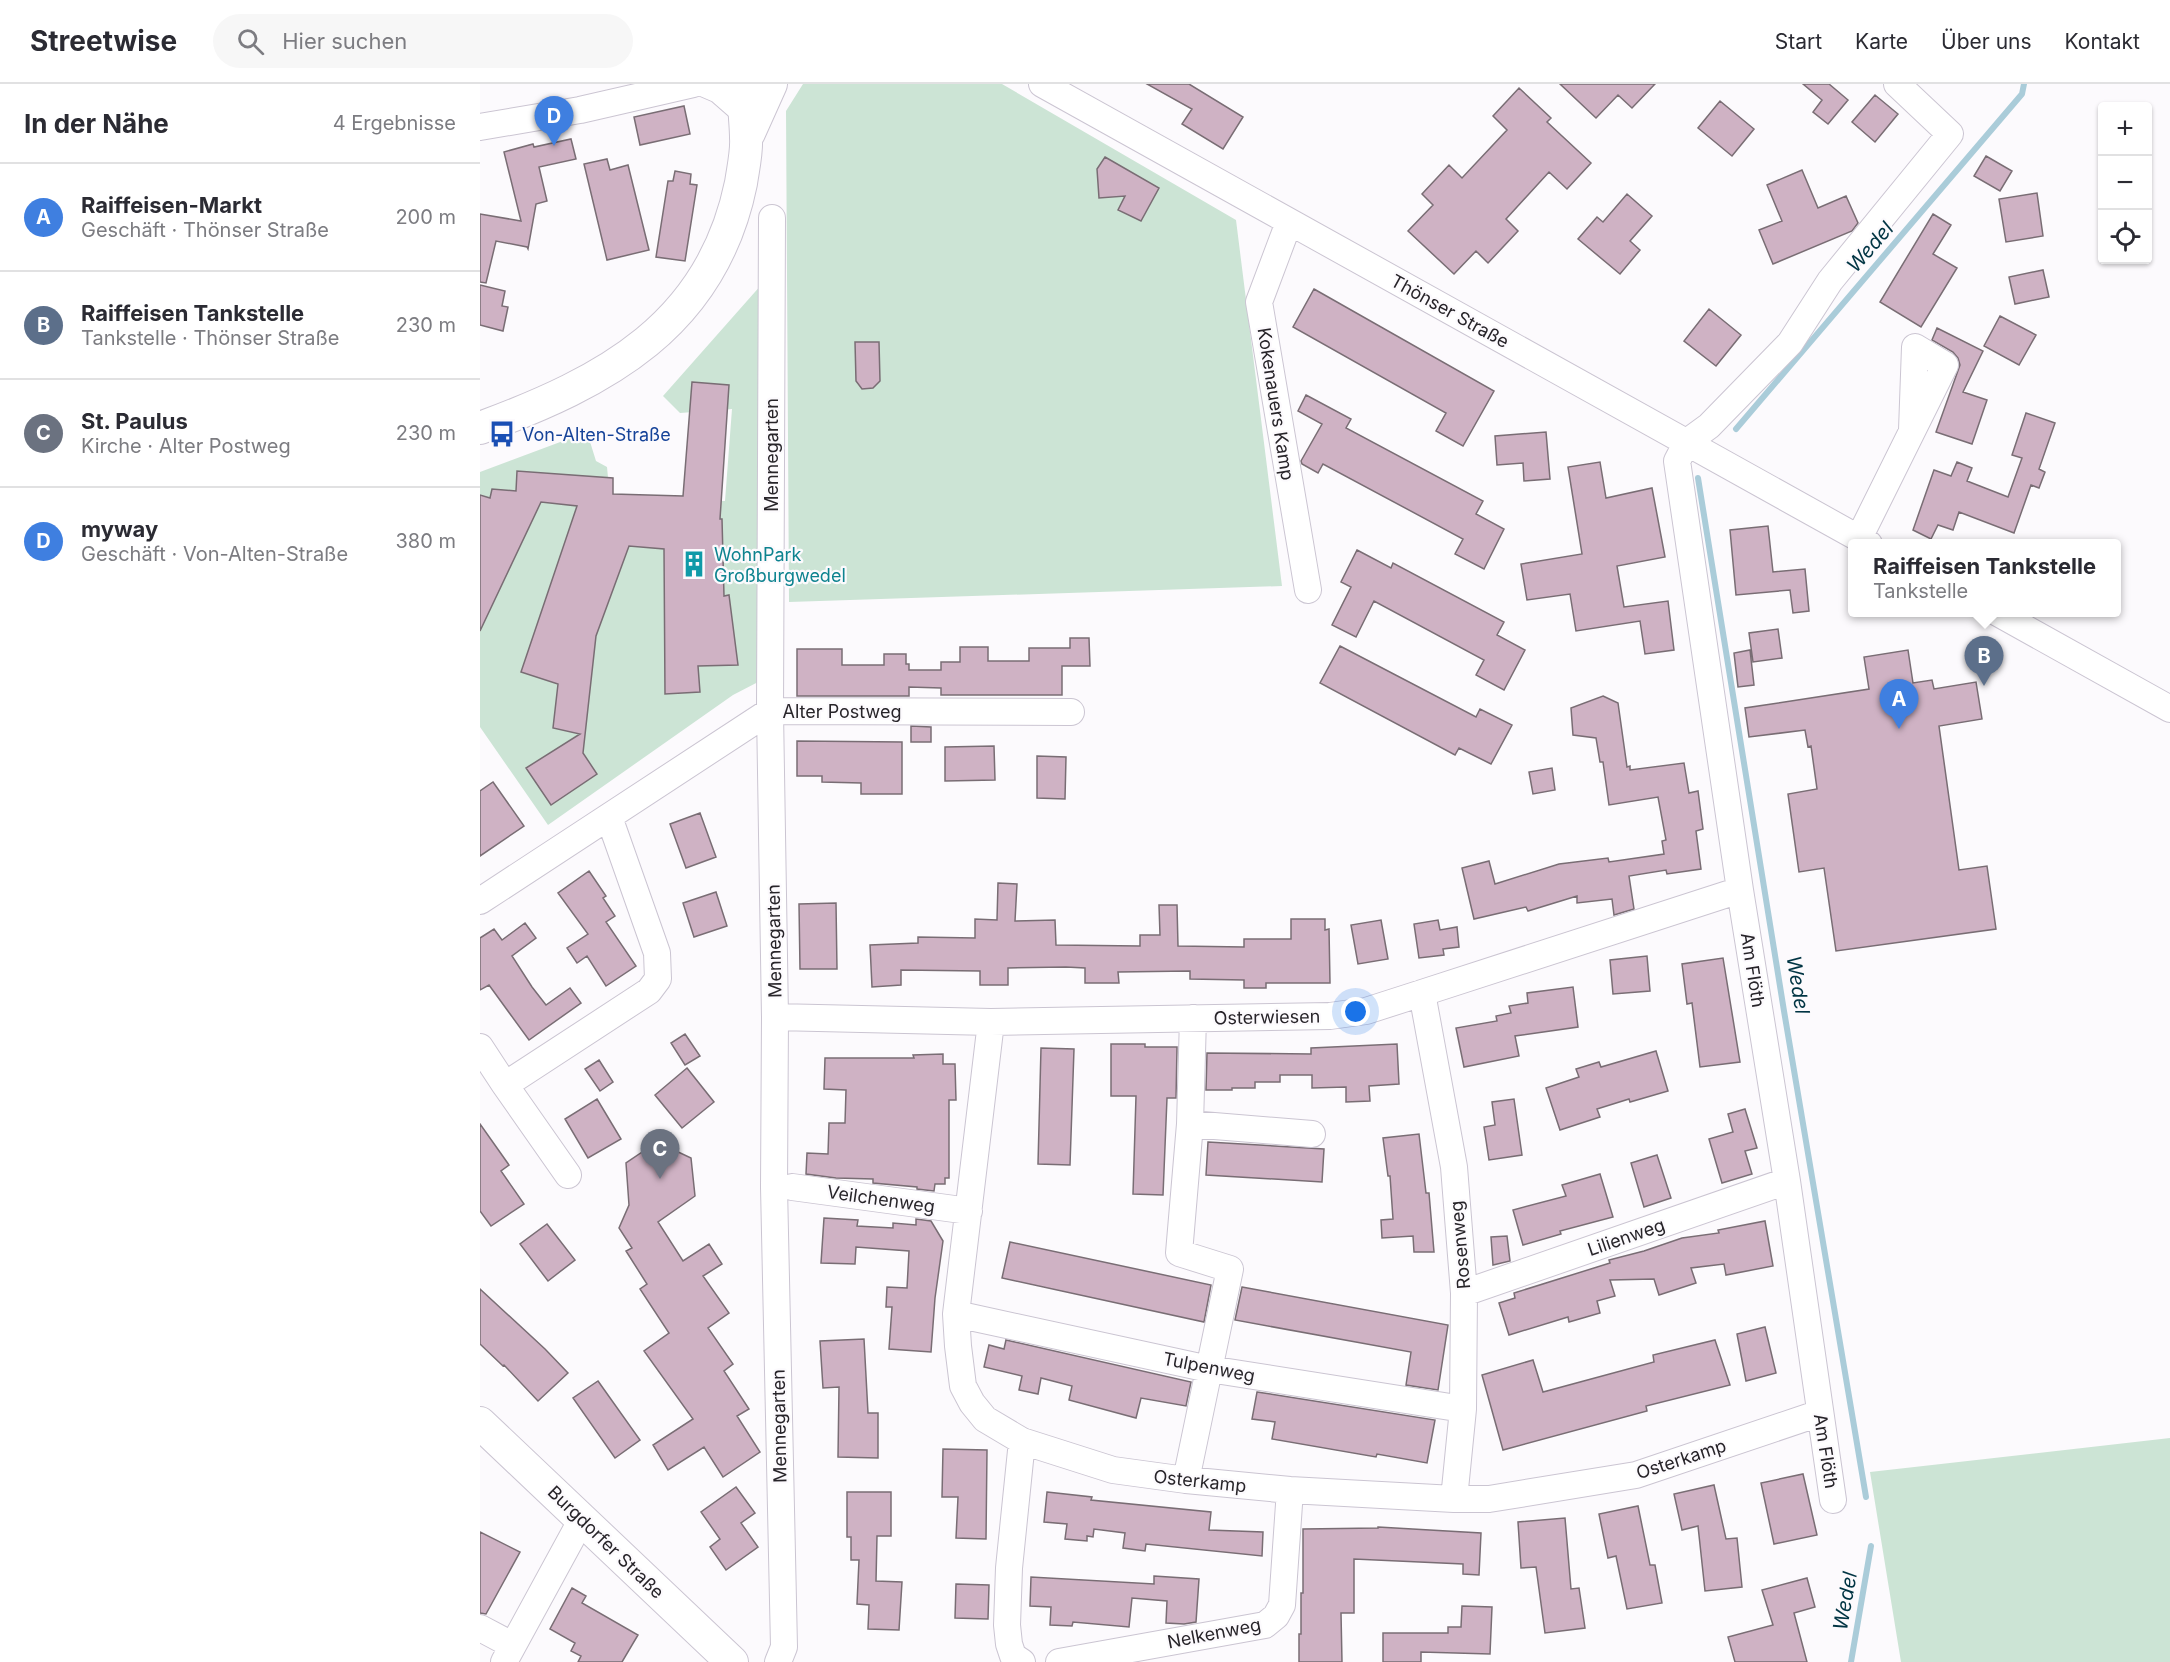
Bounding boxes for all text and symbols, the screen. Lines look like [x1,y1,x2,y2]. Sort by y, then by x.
search box [213,14,633,68]
text: Streetwise [30,24,177,58]
icon: search [234,25,267,58]
text: Hier suchen [282,28,407,54]
text: Start [1775,29,1822,54]
text: Karte [1855,29,1908,54]
text: Über uns [1941,29,2032,54]
text: Kontakt [2065,29,2140,54]
pin: D [534,97,574,146]
map controls [2098,102,2152,264]
button: + [2098,102,2152,156]
text: In der Nähe [24,108,169,139]
text: 4 Ergebnisse [333,111,456,135]
button: − [2098,156,2152,210]
text: Raiffeisen-Markt [81,192,262,218]
text: A [36,205,51,229]
text: 200 m [395,205,456,229]
button: locate [2098,210,2152,264]
water label: Wedel [1842,217,1898,277]
text: Geschäft · Thönser Straße [81,218,329,242]
street label: Thönser Straße [1387,270,1513,352]
text: Raiffeisen Tankstelle [81,300,304,326]
text: B [37,313,50,337]
text: 230 m [396,313,456,337]
text: Tankstelle · Thönser Straße [81,326,339,350]
street label: Kokenauers Kamp [1254,326,1298,482]
street label: Mennegarten [761,398,782,512]
text: St. Paulus [81,408,188,434]
bus stop icon: Von-Alten-Straße [487,419,517,449]
text: C [36,421,51,445]
text: 230 m [396,421,456,445]
place label: Von-Alten-Straße [522,424,671,445]
text: Kirche · Alter Postweg [81,434,291,458]
text: myway [81,516,158,542]
text: D [36,529,51,553]
text: 380 m [396,529,456,553]
popup [1848,539,2121,617]
text: Geschäft · Von-Alten-Straße [81,542,348,566]
place label: WohnPark Großburgwedel [714,544,846,586]
building icon: WohnPark Großburgwedel [679,549,709,579]
text: Raiffeisen Tankstelle [1873,553,2096,579]
text: Tankstelle [1873,579,1968,603]
pin: B [1964,636,2004,686]
pin: A [1880,680,1918,729]
street label: Alter Postweg [783,701,901,722]
street label: Mennegarten [763,884,785,998]
street label: Am Flöth [1737,931,1769,1009]
water label: Wedel [1782,954,1814,1016]
your location [1341,997,1370,1026]
street label: Osterwiesen [1214,1006,1320,1028]
pin: C [640,1130,680,1179]
street label: Veilchenweg [826,1181,936,1217]
street label: Rosenweg [1446,1200,1474,1290]
street label: Lilienweg [1585,1214,1667,1260]
street label: Tulpenweg [1161,1348,1257,1386]
street label: Mennegarten [768,1369,790,1483]
street label: Am Flöth [1810,1412,1842,1490]
street label: Osterkamp [1633,1435,1729,1483]
street label: Osterkamp [1153,1466,1247,1496]
street label: Burgdorfer Straße [544,1481,668,1603]
water label: Wedel [1828,1570,1862,1632]
street label: Nelkenweg [1165,1614,1263,1652]

